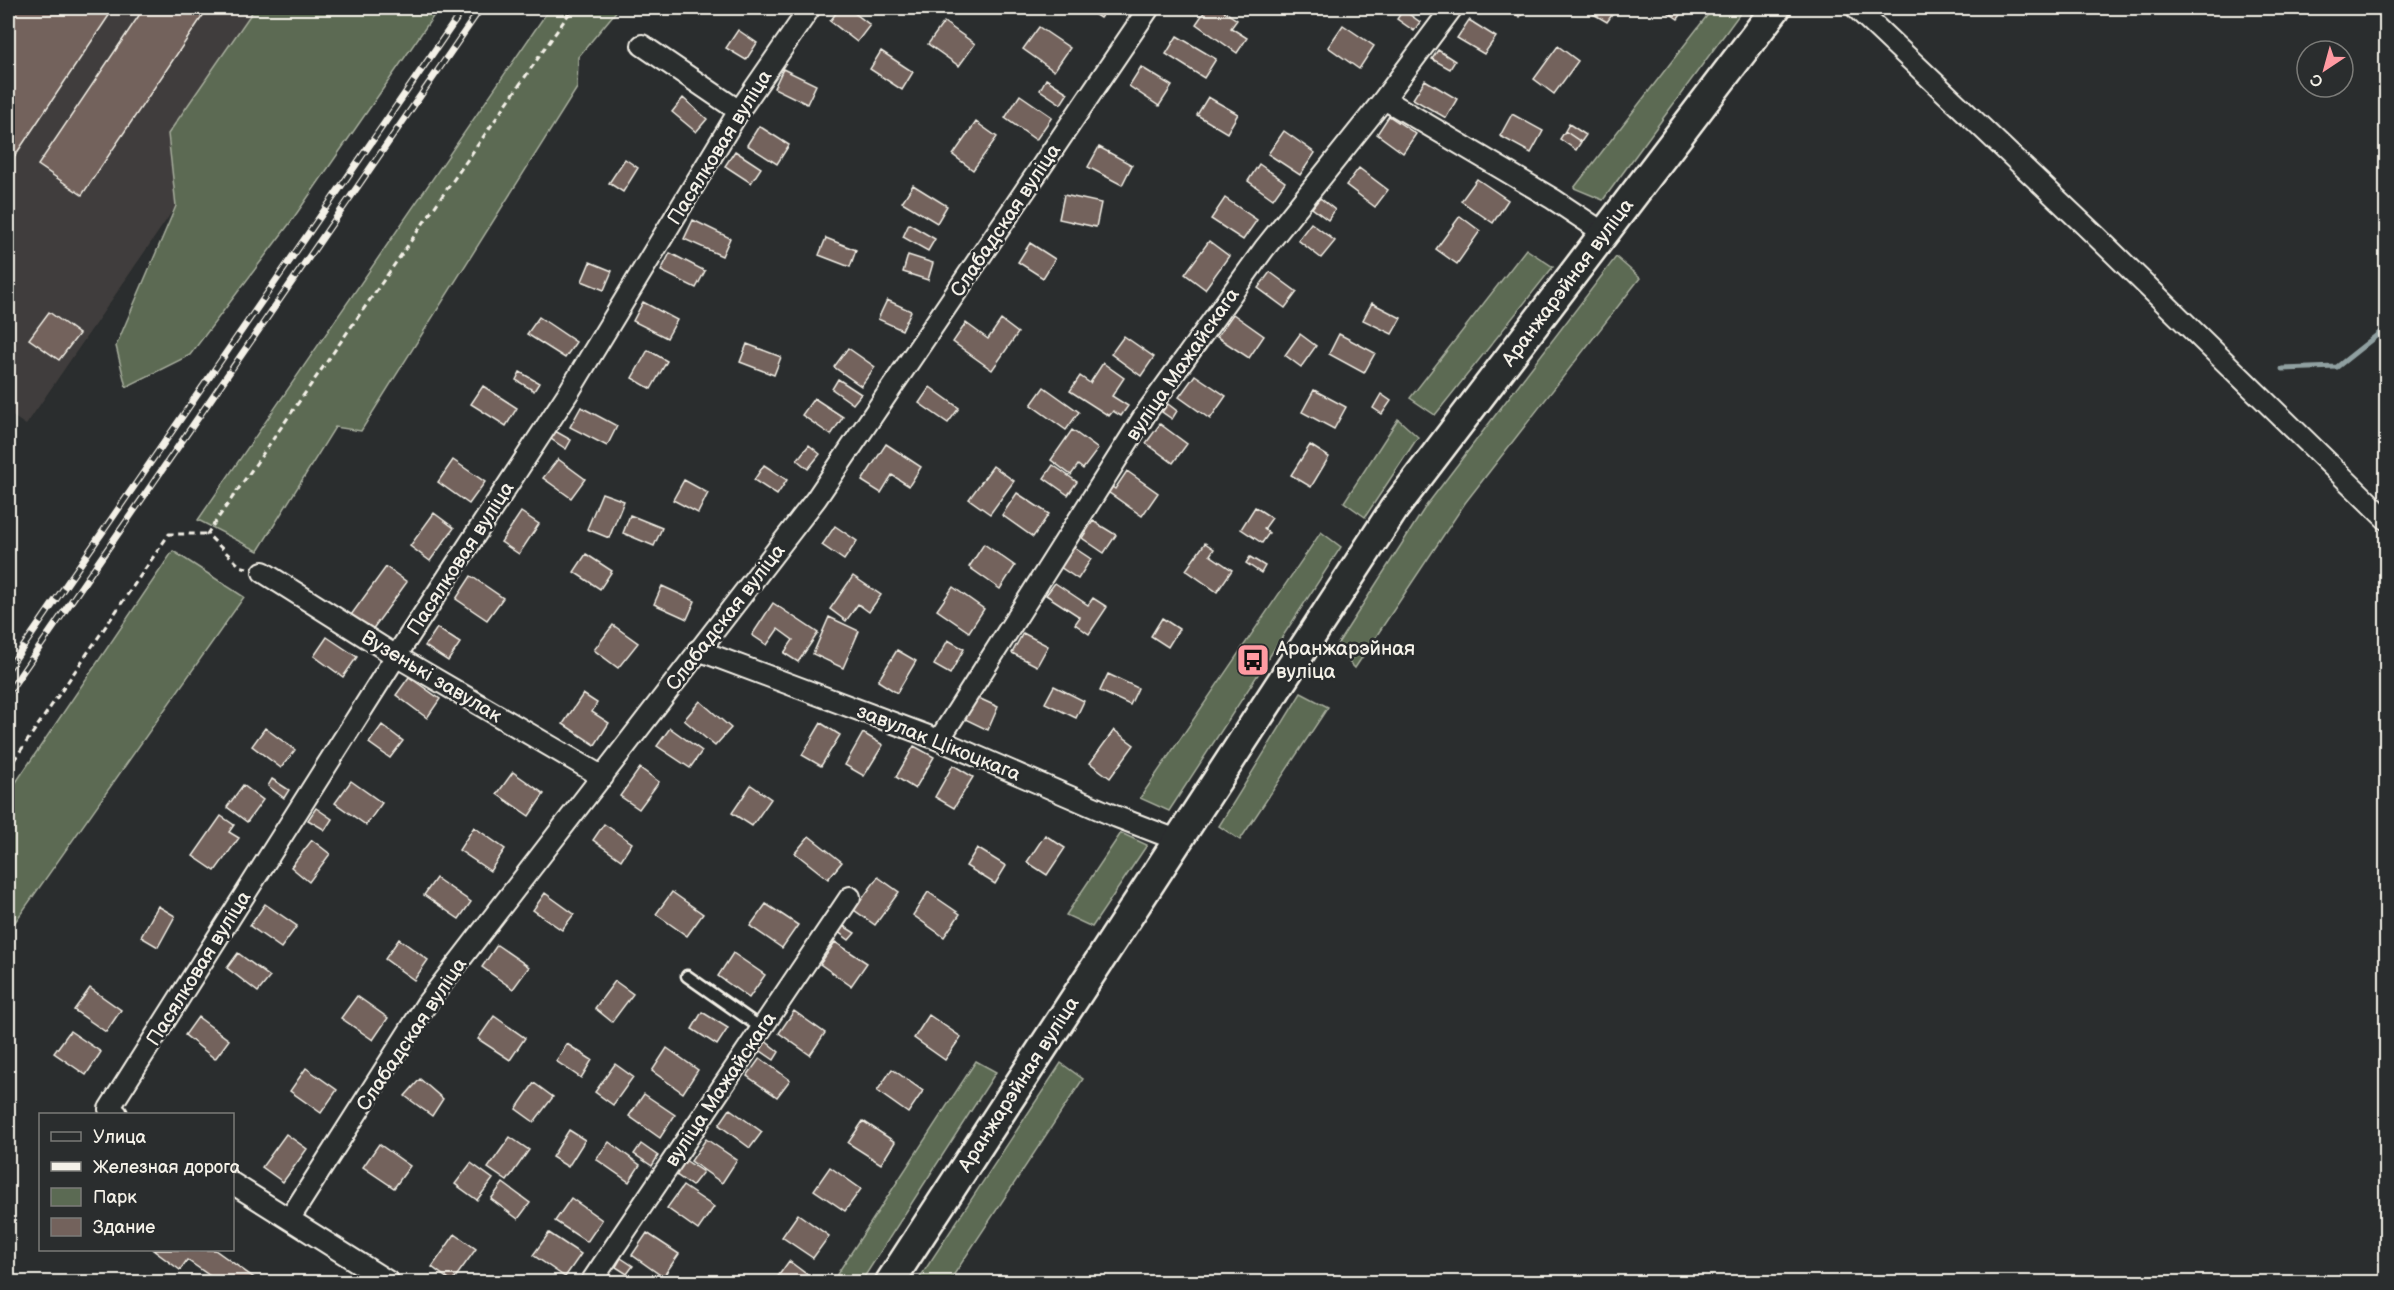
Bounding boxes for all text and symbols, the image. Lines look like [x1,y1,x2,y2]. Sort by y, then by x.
north arrow [2295,39,2355,99]
street label: Пасялковая вуліца [662,65,777,229]
text: С [2307,69,2327,91]
street label: Слабадская вуліца [946,139,1066,302]
street label: Аранжарэйная вуліца [1496,194,1639,372]
street label: вуліца Мажайскага [1121,283,1245,446]
street label: Пасялковая вуліца [402,477,520,640]
street label: Слабадская вуліца [661,539,791,696]
street label: Вузенькі завулак [357,625,506,728]
place label: Аранжарэйная вуліца [1275,637,1415,684]
bus stop icon: Аранжарэйная вуліца [1235,642,1271,678]
street label: завулак Цікоцкага [853,699,1024,787]
street label: Пасялковая вуліца [141,886,256,1050]
street label: Слабадская вуліца [352,953,472,1116]
street label: Аранжарэйная вуліца [953,992,1085,1178]
street label: вуліца Мажайскага [660,1008,782,1171]
legend [39,1113,234,1251]
text: Улица [93,1127,147,1148]
text: Железная дорога [93,1157,241,1178]
text: Парк [93,1187,137,1208]
text: Здание [93,1217,155,1238]

